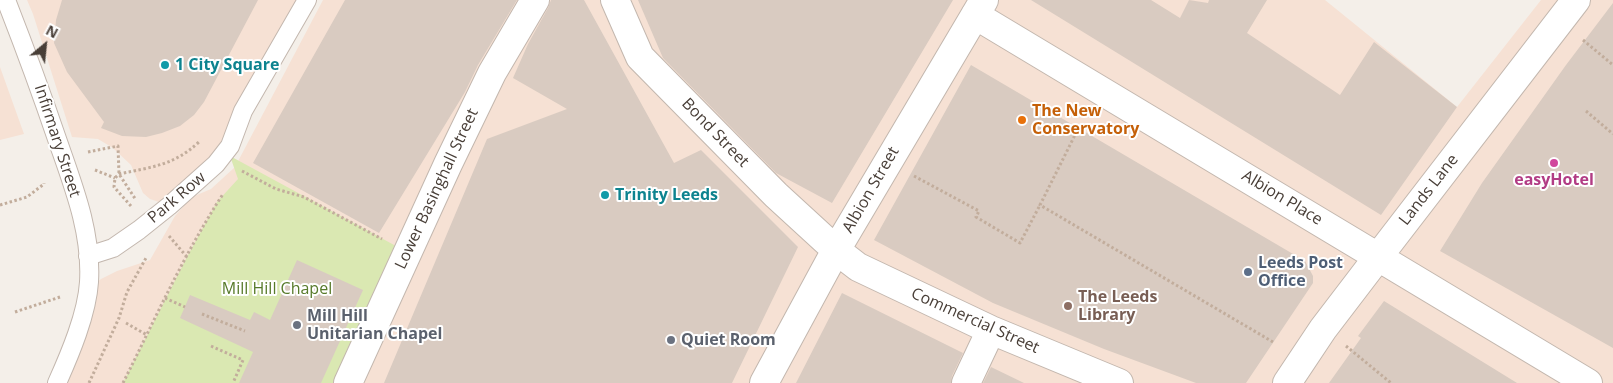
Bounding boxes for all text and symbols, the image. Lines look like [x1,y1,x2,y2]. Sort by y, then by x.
north arrow [20,20,70,70]
text: N [43,20,62,42]
place label: 1 City Square [175,55,279,75]
marker: 1 City Square [159,59,171,71]
street label: Infirmary Street [30,82,84,200]
street label: Bond Street [677,95,753,171]
place label: The New Conservatory [1032,101,1139,139]
street label: Lower Basinghall Street [391,106,483,272]
marker: The New Conservatory [1016,114,1028,126]
street label: Albion Street [839,144,903,236]
street label: Lands Lane [1395,151,1463,229]
marker: easyHotel [1548,157,1560,169]
street label: Albion Place [1238,166,1326,230]
street label: Park Row [144,168,210,228]
place label: easyHotel [1514,170,1594,190]
place label: Trinity Leeds [615,185,718,205]
marker: Trinity Leeds [599,189,611,201]
place label: Leeds Post Office [1258,253,1343,291]
marker: Leeds Post Office [1242,266,1254,278]
park label: Mill Hill Chapel [222,279,332,299]
street label: Commercial Street [908,284,1042,358]
place label: The Leeds Library [1078,287,1157,325]
marker: The Leeds Library [1062,300,1074,312]
place label: Mill Hill Unitarian Chapel [307,306,442,344]
marker: Mill Hill Unitarian Chapel [291,319,303,331]
place label: Quiet Room [681,330,776,350]
marker: Quiet Room [665,334,677,346]

